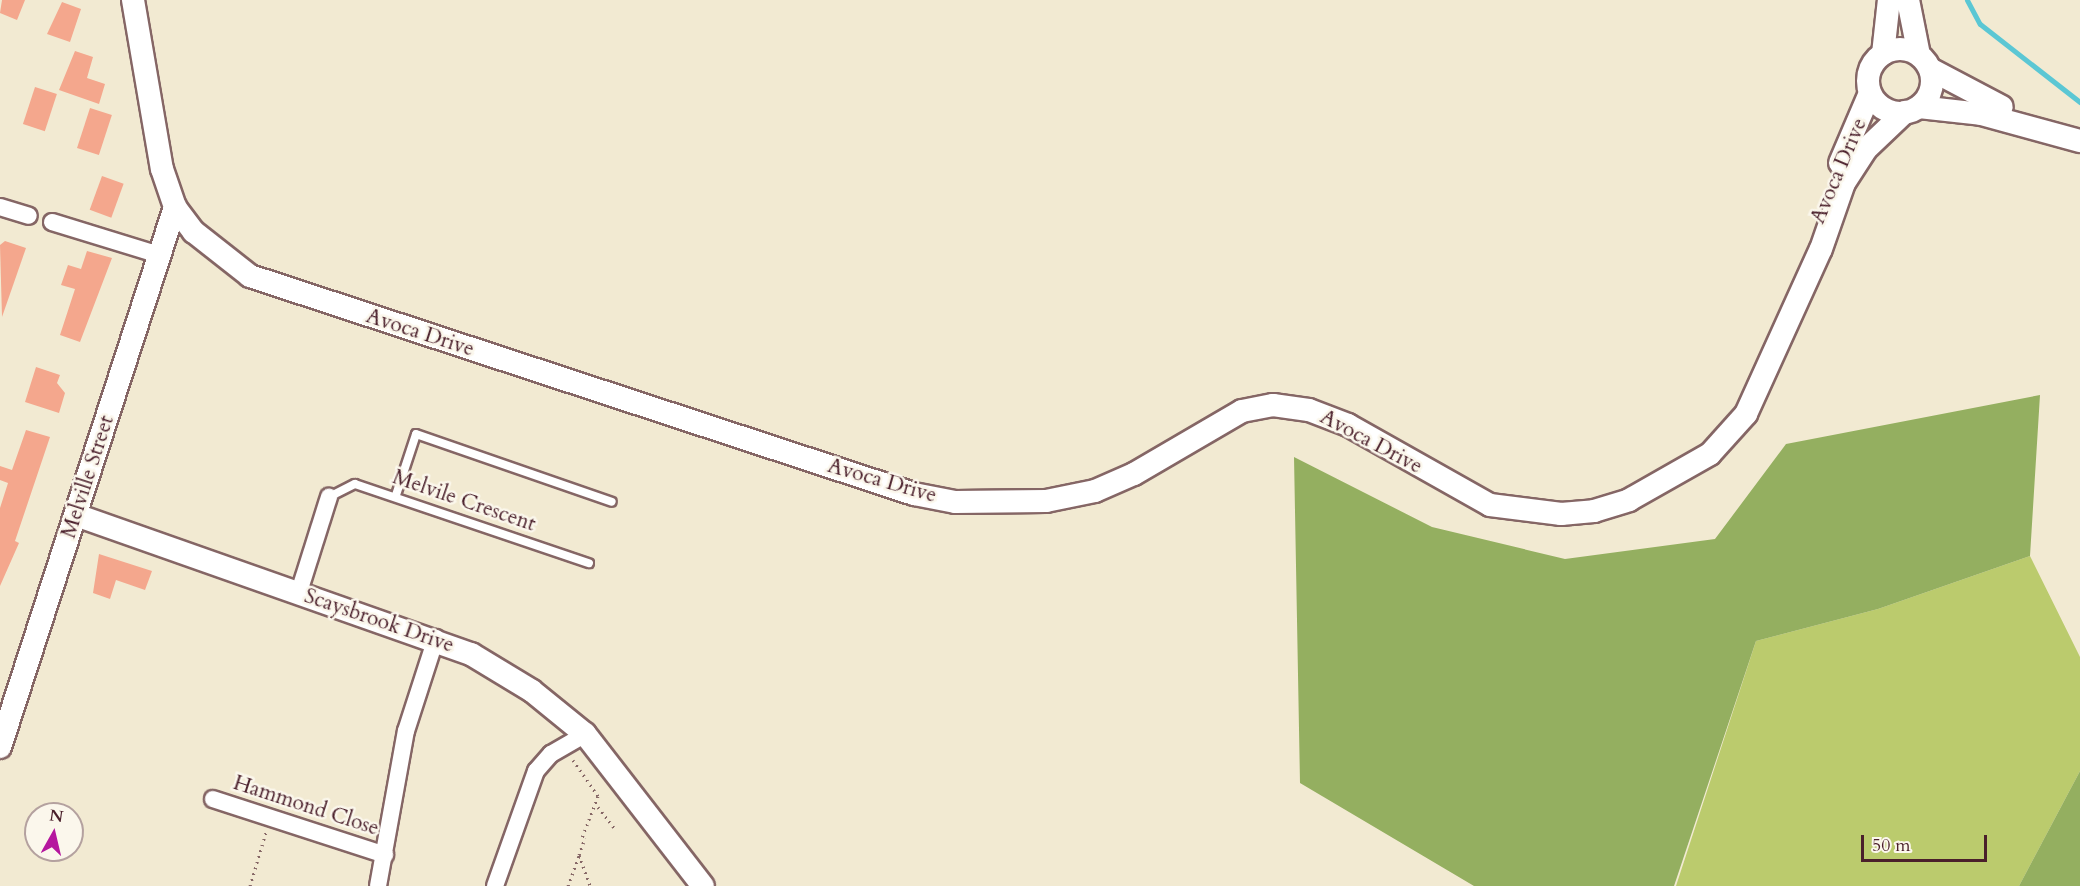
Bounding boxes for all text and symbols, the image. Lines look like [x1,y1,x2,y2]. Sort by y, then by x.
street label: Avoca Drive [1806,115,1872,227]
street label: Avoca Drive [363,304,477,362]
street label: Avoca Drive [1316,405,1426,479]
street label: Melville Street [56,412,120,542]
street label: Avoca Drive [825,453,939,509]
street label: Melvile Crescent [389,465,539,537]
street label: Scaysbrook Drive [301,584,457,658]
street label: Hammond Close [230,771,382,841]
north arrow [24,802,84,862]
text: N [48,804,65,828]
scale bar [1864,823,1990,861]
text: 50 m [1872,833,1911,858]

